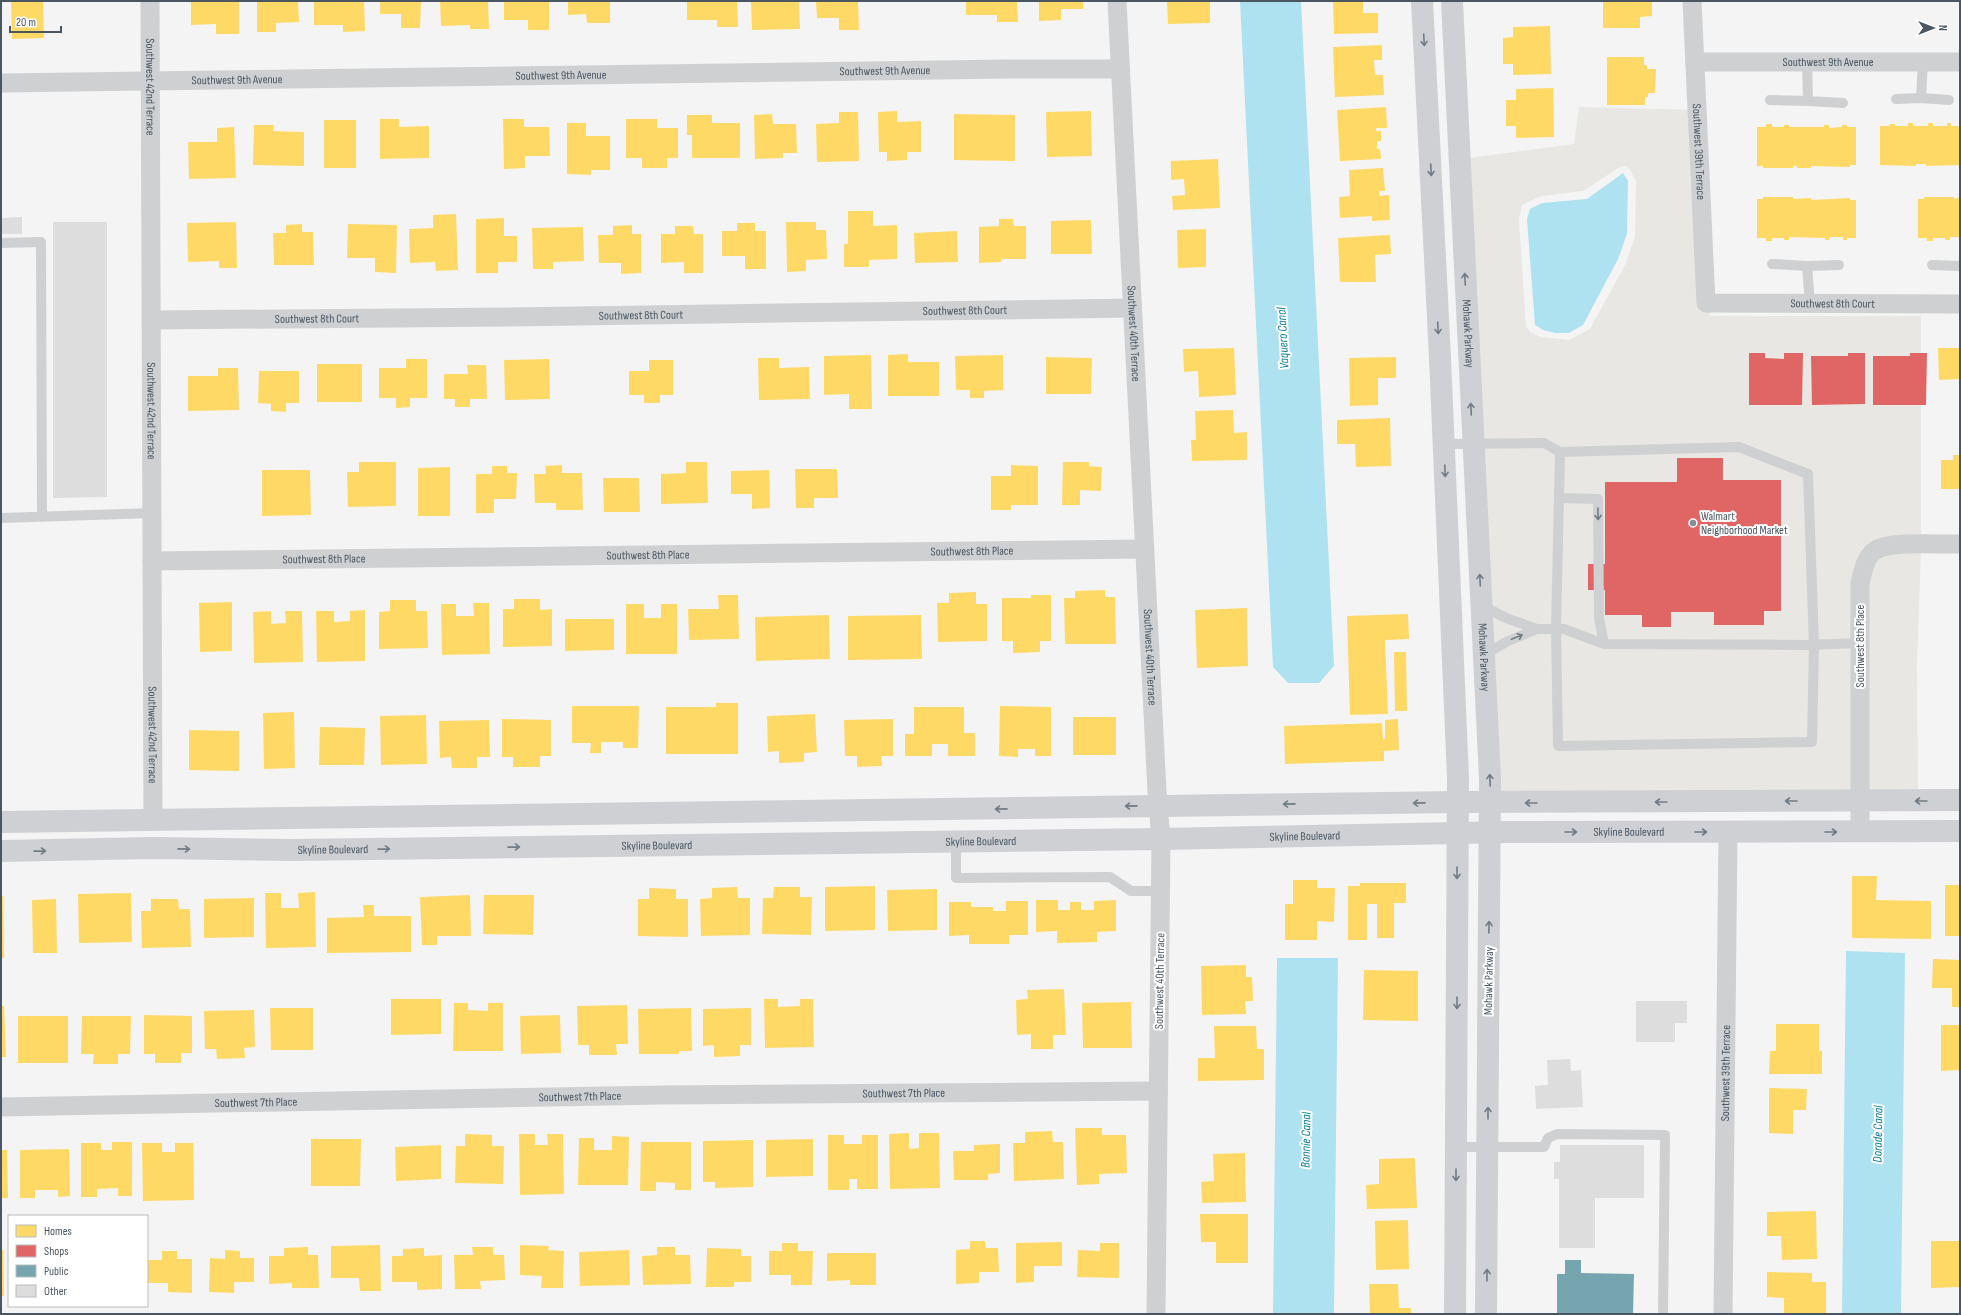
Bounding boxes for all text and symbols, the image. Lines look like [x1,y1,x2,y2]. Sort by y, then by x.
scale bar [10,8,61,34]
north arrow [1913,8,1953,48]
text: 20 m [16,15,36,30]
text: N [1936,25,1949,31]
one-way arrow [1420,33,1428,46]
street label: Southwest 42nd Terrace [143,38,158,136]
street label: Southwest 9th Avenue [1783,55,1874,70]
street label: Southwest 9th Avenue [839,63,931,79]
street label: Southwest 9th Avenue [515,67,607,83]
street label: Southwest 9th Avenue [191,72,283,88]
street label: Southwest 39th Terrace [1689,103,1709,201]
one-way arrow [1427,163,1434,176]
one-way arrow [1461,273,1469,286]
street label: Southwest 40th Terrace [1124,285,1144,382]
street label: Southwest 8th Court [1790,296,1875,311]
street label: Mohawk Parkway [1459,299,1477,369]
street label: Southwest 8th Court [923,302,1008,319]
water label: Vaquero Canal [1273,306,1293,369]
street label: Southwest 8th Court [599,307,684,323]
street label: Southwest 8th Court [275,311,360,326]
one-way arrow [1435,321,1442,334]
street label: Southwest 42nd Terrace [144,362,159,460]
one-way arrow [1467,403,1475,416]
one-way arrow [1441,464,1448,477]
one-way arrow [1594,507,1602,520]
place label: Walmart Neighborhood Market [1701,509,1788,538]
marker: Walmart Neighborhood Market [1688,518,1698,528]
street label: Southwest 8th Place [930,543,1014,559]
street label: Southwest 8th Place [606,547,690,563]
street label: Southwest 8th Place [282,551,366,567]
one-way arrow [1476,574,1483,587]
street label: Southwest 8th Place [1853,604,1868,687]
street label: Southwest 40th Terrace [1140,609,1160,706]
street label: Mohawk Parkway [1475,623,1493,692]
one-way arrow [1511,632,1523,640]
street label: Southwest 42nd Terrace [145,686,160,784]
one-way arrow [1486,774,1494,787]
one-way arrow [1785,797,1798,805]
one-way arrow [1915,797,1928,805]
one-way arrow [1655,798,1668,806]
one-way arrow [1413,799,1426,807]
one-way arrow [1525,799,1538,807]
one-way arrow [1283,800,1296,808]
one-way arrow [1125,802,1138,810]
one-way arrow [995,805,1008,812]
street label: Skyline Boulevard [1593,824,1664,839]
street label: Skyline Boulevard [1269,828,1340,844]
one-way arrow [1564,828,1577,836]
one-way arrow [1694,828,1707,835]
one-way arrow [1824,828,1837,836]
street label: Skyline Boulevard [945,833,1016,849]
street label: Skyline Boulevard [621,837,692,853]
street label: Skyline Boulevard [298,842,368,857]
one-way arrow [507,843,520,851]
one-way arrow [177,845,190,852]
one-way arrow [377,845,390,853]
one-way arrow [33,847,46,854]
one-way arrow [1453,866,1461,879]
one-way arrow [1486,921,1493,934]
street label: Southwest 40th Terrace [1152,933,1168,1029]
street label: Mohawk Parkway [1481,946,1497,1015]
one-way arrow [1453,996,1461,1009]
street label: Southwest 39th Terrace [1717,1025,1733,1121]
street label: Southwest 7th Place [863,1085,945,1101]
street label: Southwest 7th Place [538,1088,621,1105]
street label: Southwest 7th Place [215,1094,298,1111]
water label: Dorade Canal [1870,1105,1887,1163]
one-way arrow [1484,1107,1492,1120]
water label: Bonnie Canal [1298,1111,1314,1168]
one-way arrow [1452,1168,1460,1181]
legend [8,1215,148,1307]
text: Homes [44,1224,72,1239]
text: Shops [44,1244,69,1259]
text: Public [44,1264,69,1279]
one-way arrow [1483,1269,1491,1282]
text: Other [44,1284,68,1299]

